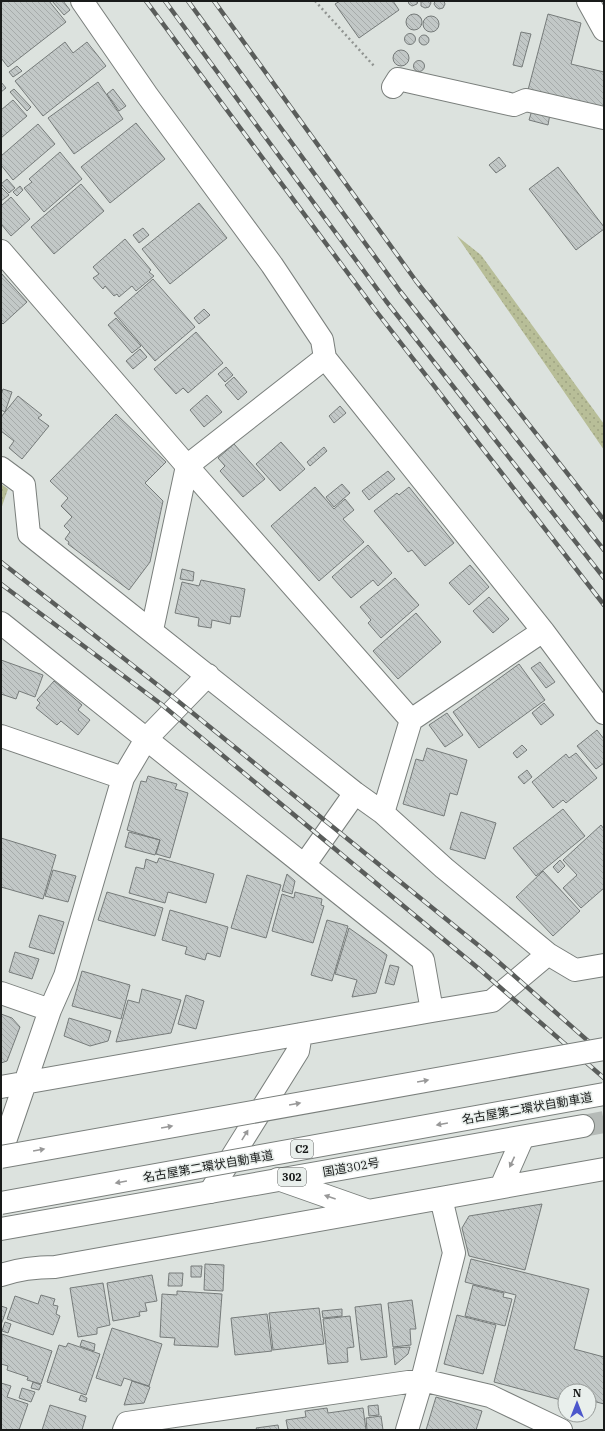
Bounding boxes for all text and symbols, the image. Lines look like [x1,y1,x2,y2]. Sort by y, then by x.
one-way arrow [417,1078,429,1084]
street label: 名古屋第二環状自動車道 [461,1089,593,1127]
one-way arrow [289,1101,301,1107]
one-way arrow [436,1121,448,1127]
one-way arrow [161,1124,173,1130]
one-way arrow [242,1129,249,1141]
road number: C2 [291,1140,313,1158]
one-way arrow [33,1147,45,1153]
street label: 名古屋第二環状自動車道 [142,1147,274,1185]
street label: 国道302号 [321,1155,381,1179]
one-way arrow [509,1157,515,1168]
road number: 302 [278,1168,306,1186]
one-way arrow [115,1179,127,1185]
one-way arrow [324,1194,336,1200]
north arrow [557,1383,597,1423]
text: N [573,1386,582,1400]

